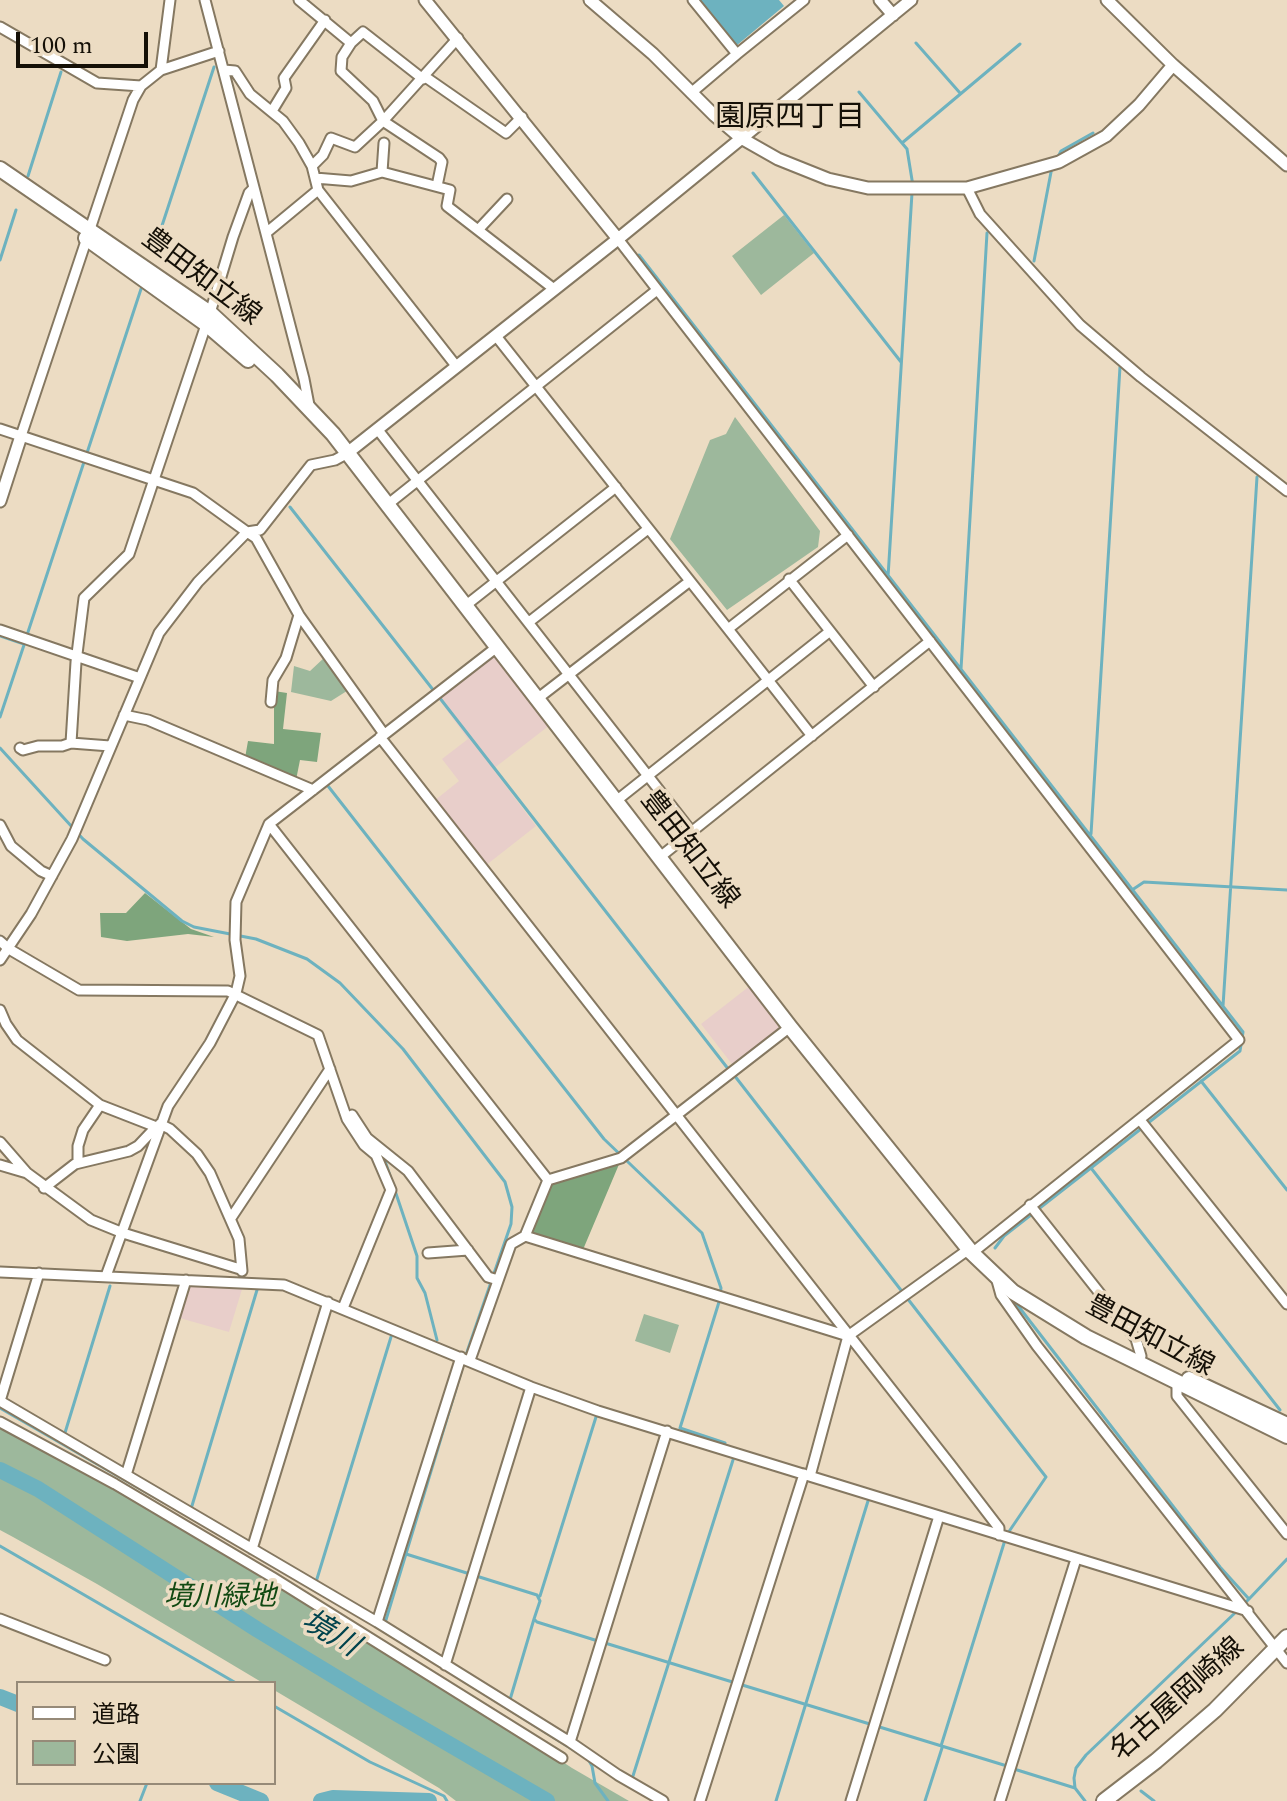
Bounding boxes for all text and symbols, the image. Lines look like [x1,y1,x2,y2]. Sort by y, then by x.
scale bar [20,16,152,66]
text: 100 m [30,28,93,64]
district label: 園原四丁目 [715,102,865,138]
street label: 豊田知立線 [134,223,266,335]
street label: 豊田知立線 [632,785,744,917]
street label: 豊田知立線 [1079,1290,1219,1386]
park label: 境川緑地 [164,1583,276,1617]
water label: 境川 [294,1605,364,1667]
street label: 名古屋岡崎線 [1105,1632,1253,1770]
legend [16,1681,276,1785]
text: 道路 [92,1697,140,1733]
text: 公園 [92,1737,140,1773]

